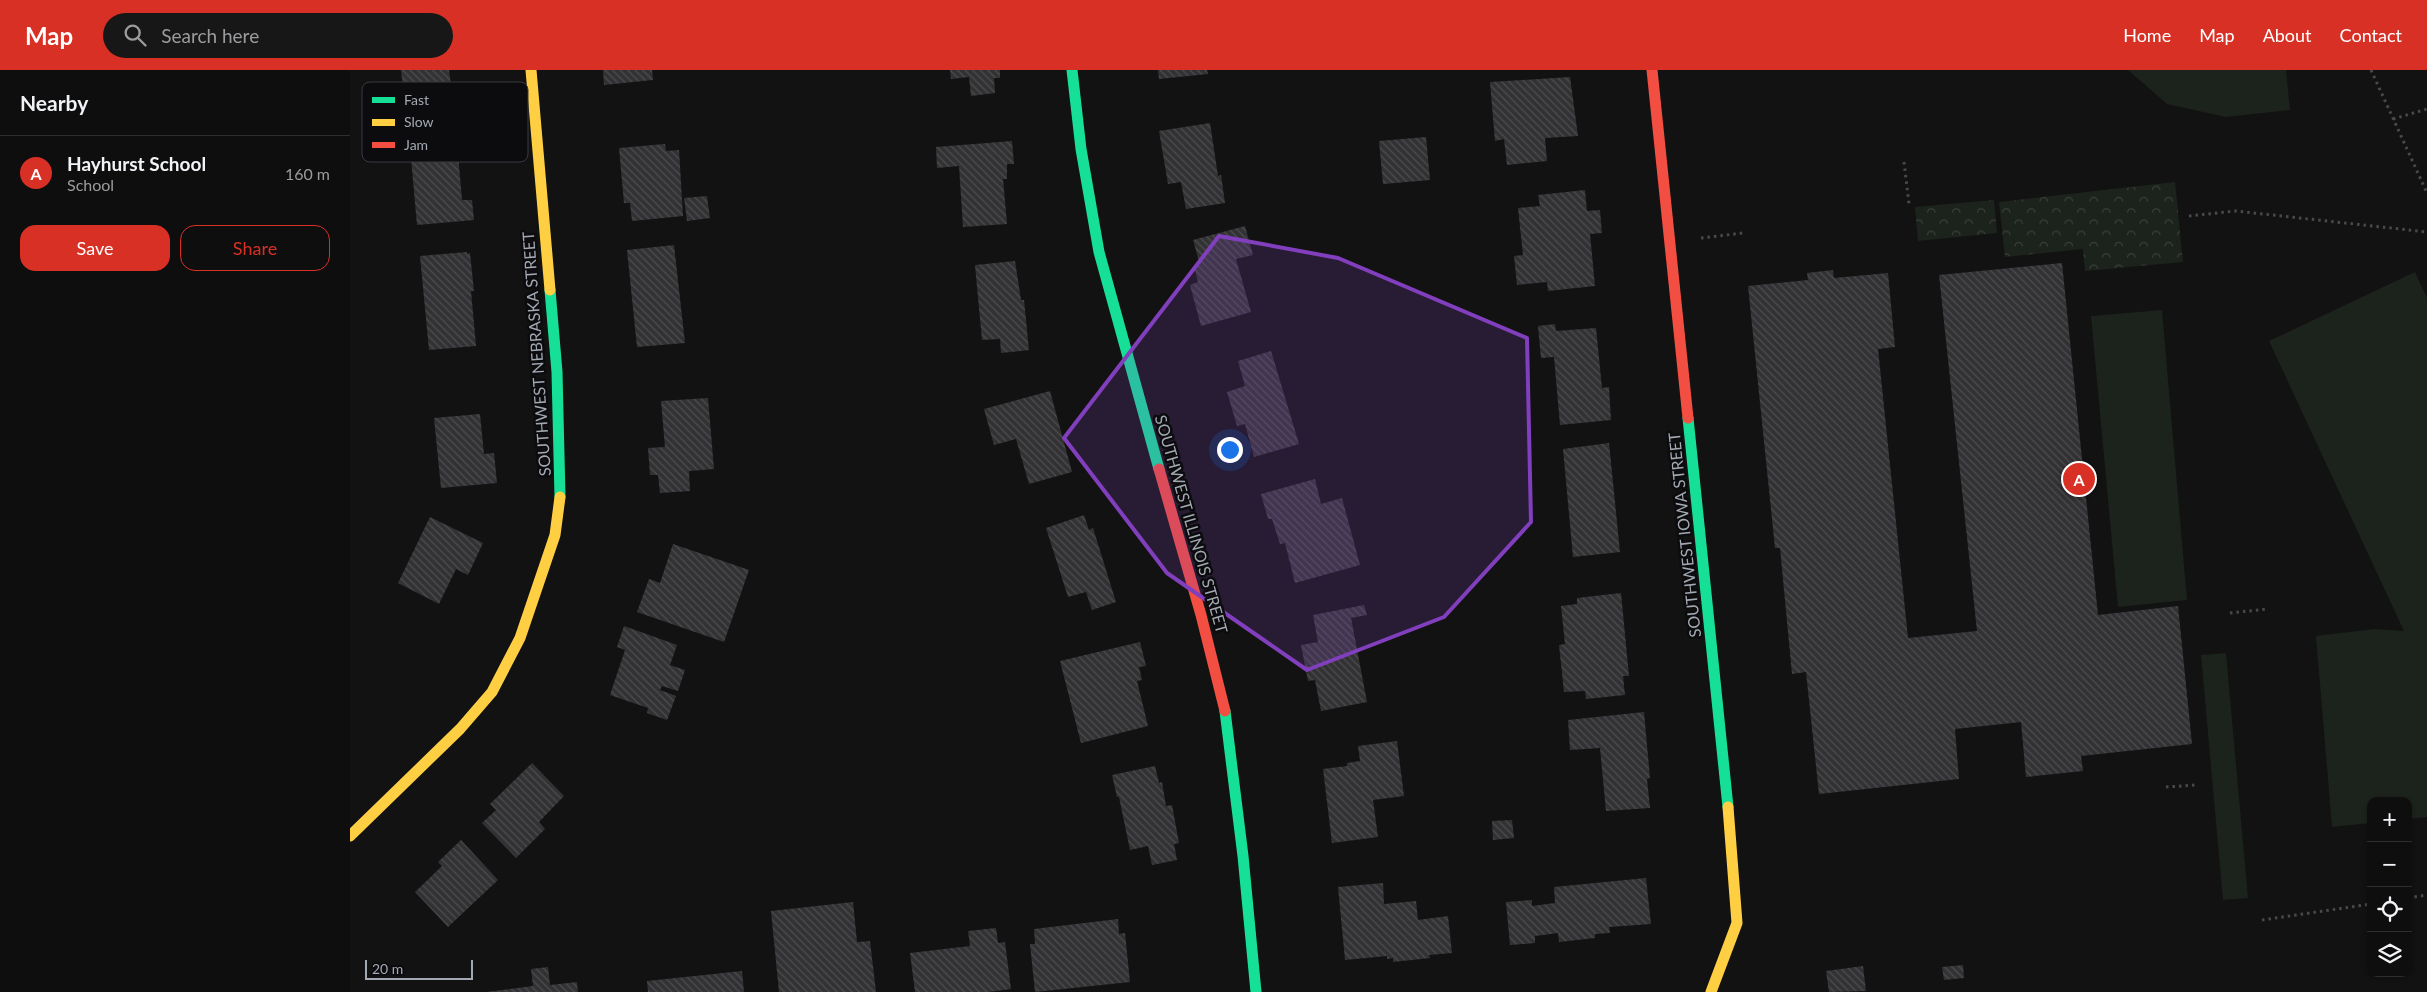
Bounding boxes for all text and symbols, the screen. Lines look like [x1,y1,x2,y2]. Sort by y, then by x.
search box [103,13,453,58]
text: Map [25,21,73,50]
icon: search [121,21,149,49]
text: Search here [161,24,259,47]
text: Home [2123,24,2171,46]
text: Map [2199,24,2235,46]
text: About [2263,24,2312,46]
text: Contact [2340,24,2402,46]
legend [362,82,528,162]
text: Nearby [20,90,88,115]
text: Fast [404,91,429,108]
text: Slow [404,113,434,130]
text: Jam [404,136,428,153]
text: Hayhurst School [67,152,206,175]
text: A [30,164,42,183]
text: 160 m [285,164,330,183]
text: School [67,175,114,194]
button: Save [20,225,170,271]
button: Share [180,225,330,271]
street label: SOUTHWEST NEBRASKA STREET [518,231,554,477]
street label: SOUTHWEST ILLINOIS STREET [1152,413,1232,636]
street label: SOUTHWEST IOWA STREET [1664,431,1704,638]
your location [1217,437,1243,463]
pin: A [2063,460,2095,498]
map controls [2367,797,2412,977]
button: + [2367,797,2412,842]
button: − [2367,842,2412,887]
button: locate [2367,887,2412,932]
button: layers [2367,932,2412,977]
scale bar [365,957,472,980]
text: 20 m [372,960,403,977]

